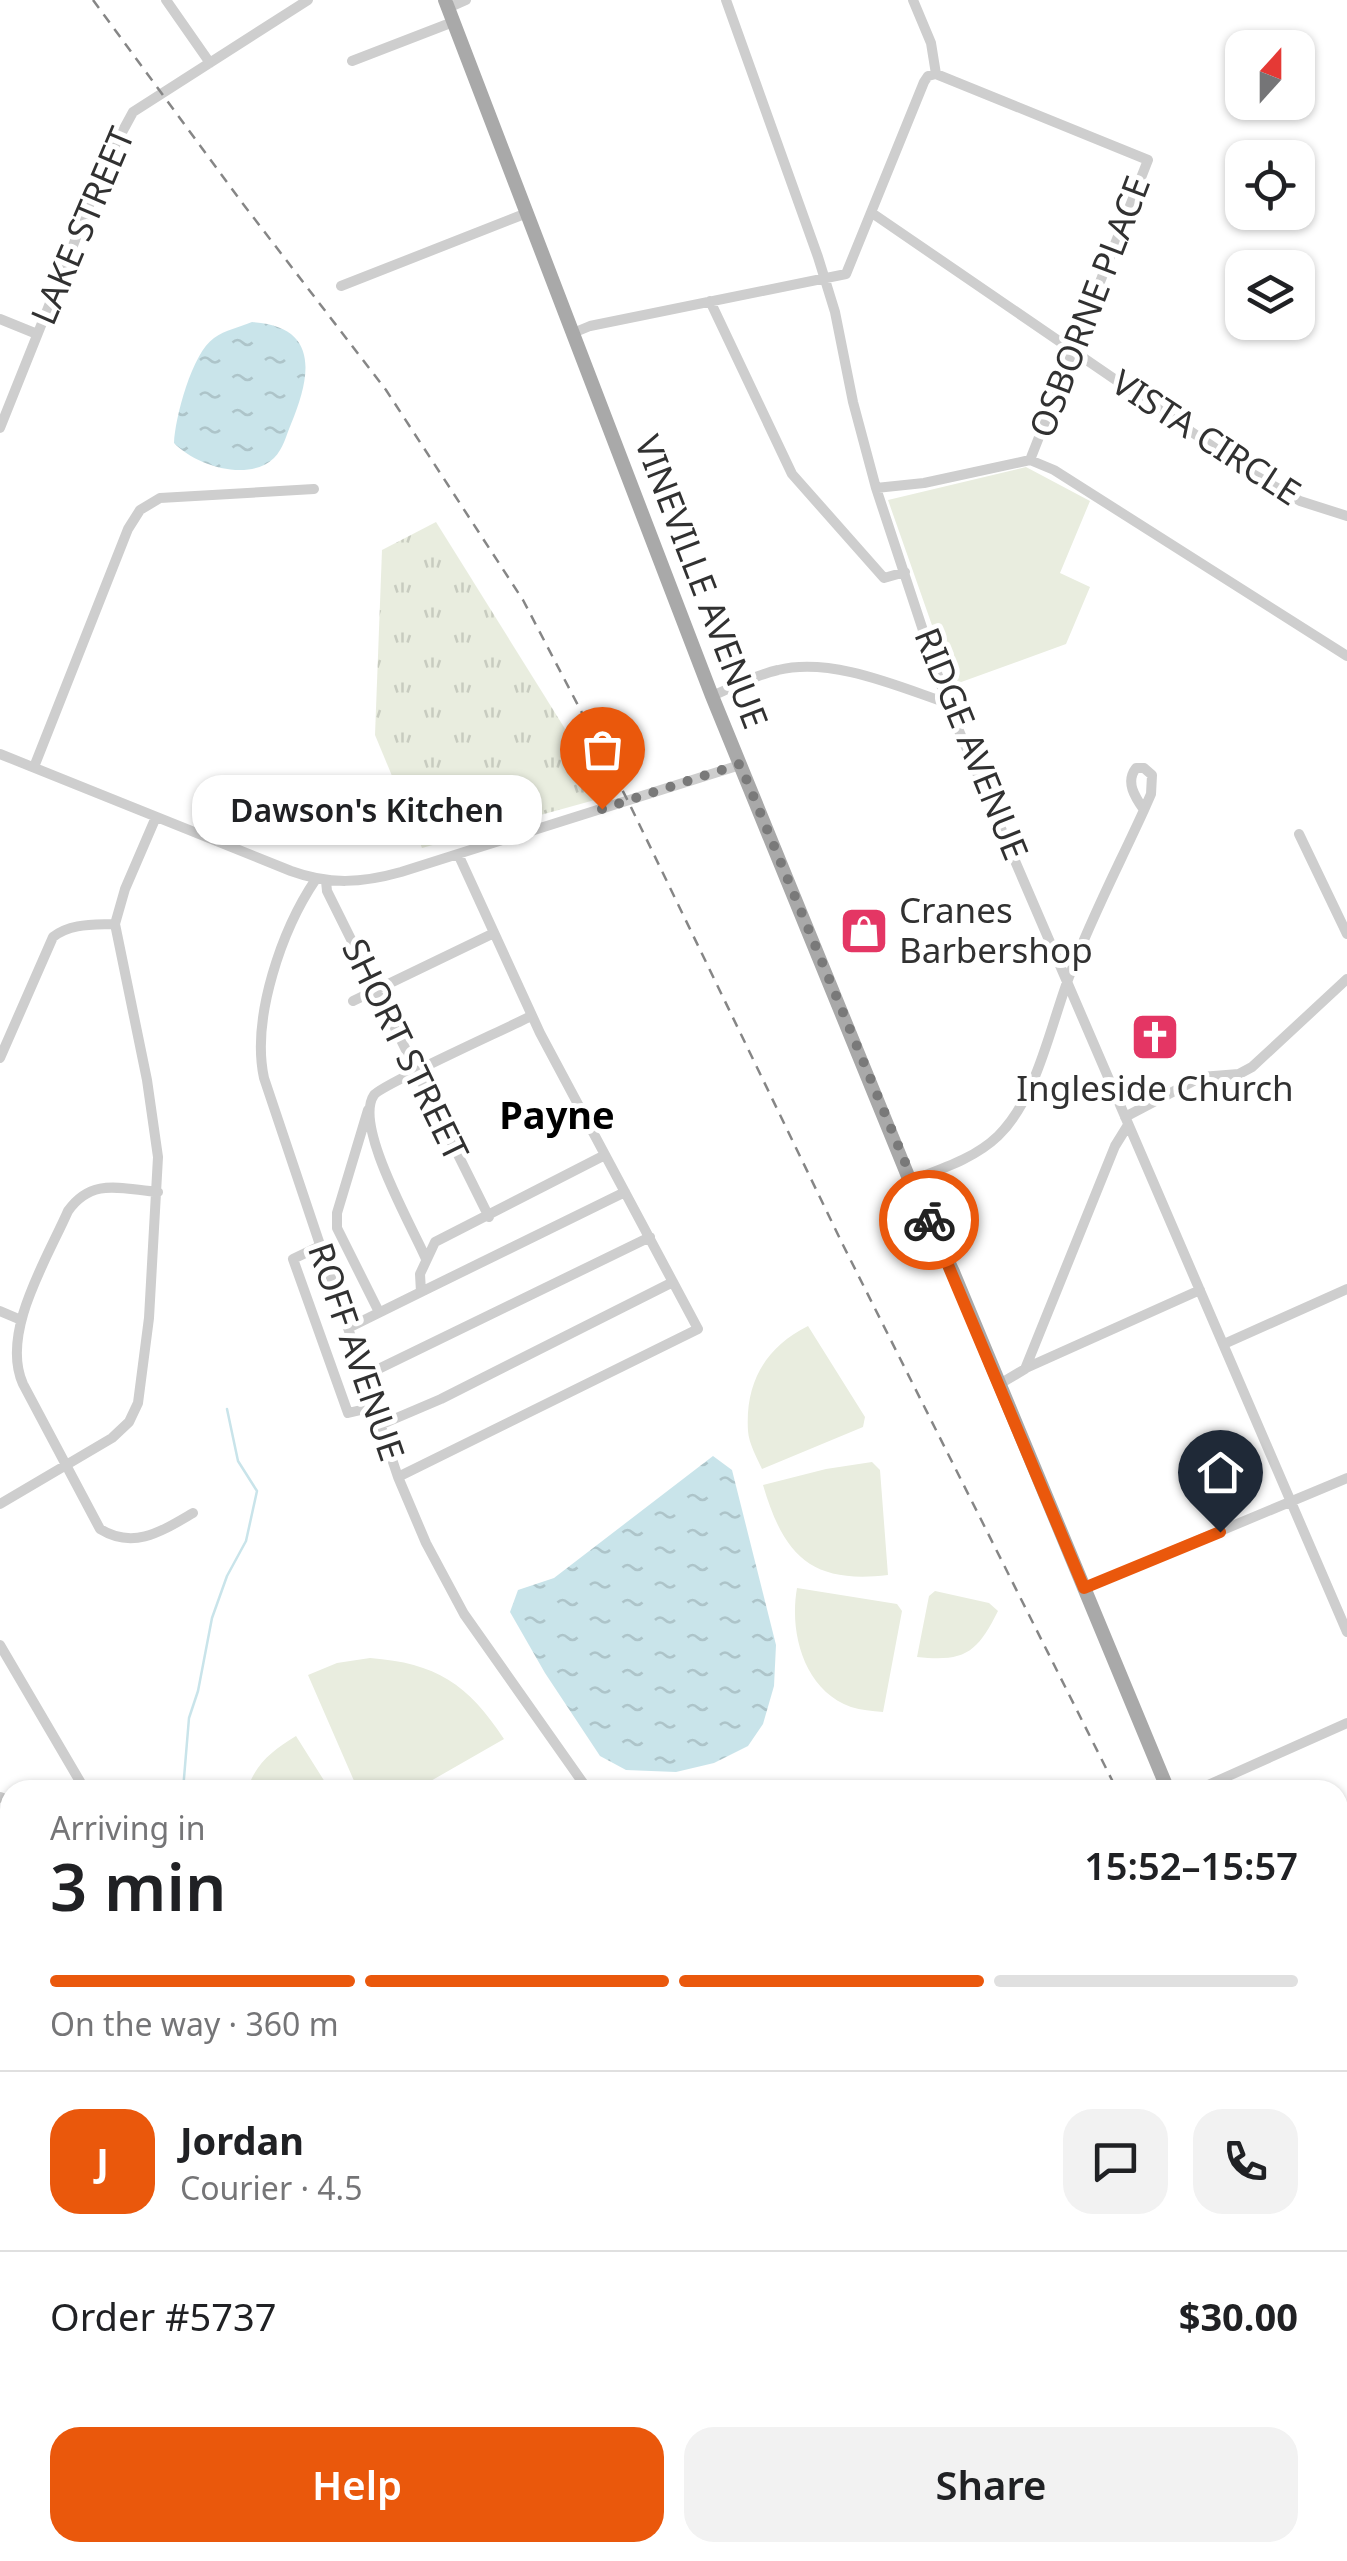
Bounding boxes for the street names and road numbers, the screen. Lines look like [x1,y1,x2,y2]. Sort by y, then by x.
street label: LAKE STREET [19,119,144,331]
street label: OSBORNE PLACE [1017,169,1160,444]
street label: VISTA CIRCLE [1103,358,1310,515]
street label: VINEVILLE AVENUE [625,428,780,735]
street label: RIDGE AVENUE [904,620,1040,866]
street label: SHORT STREET [332,930,481,1169]
street label: ROFF AVENUE [298,1236,417,1467]

